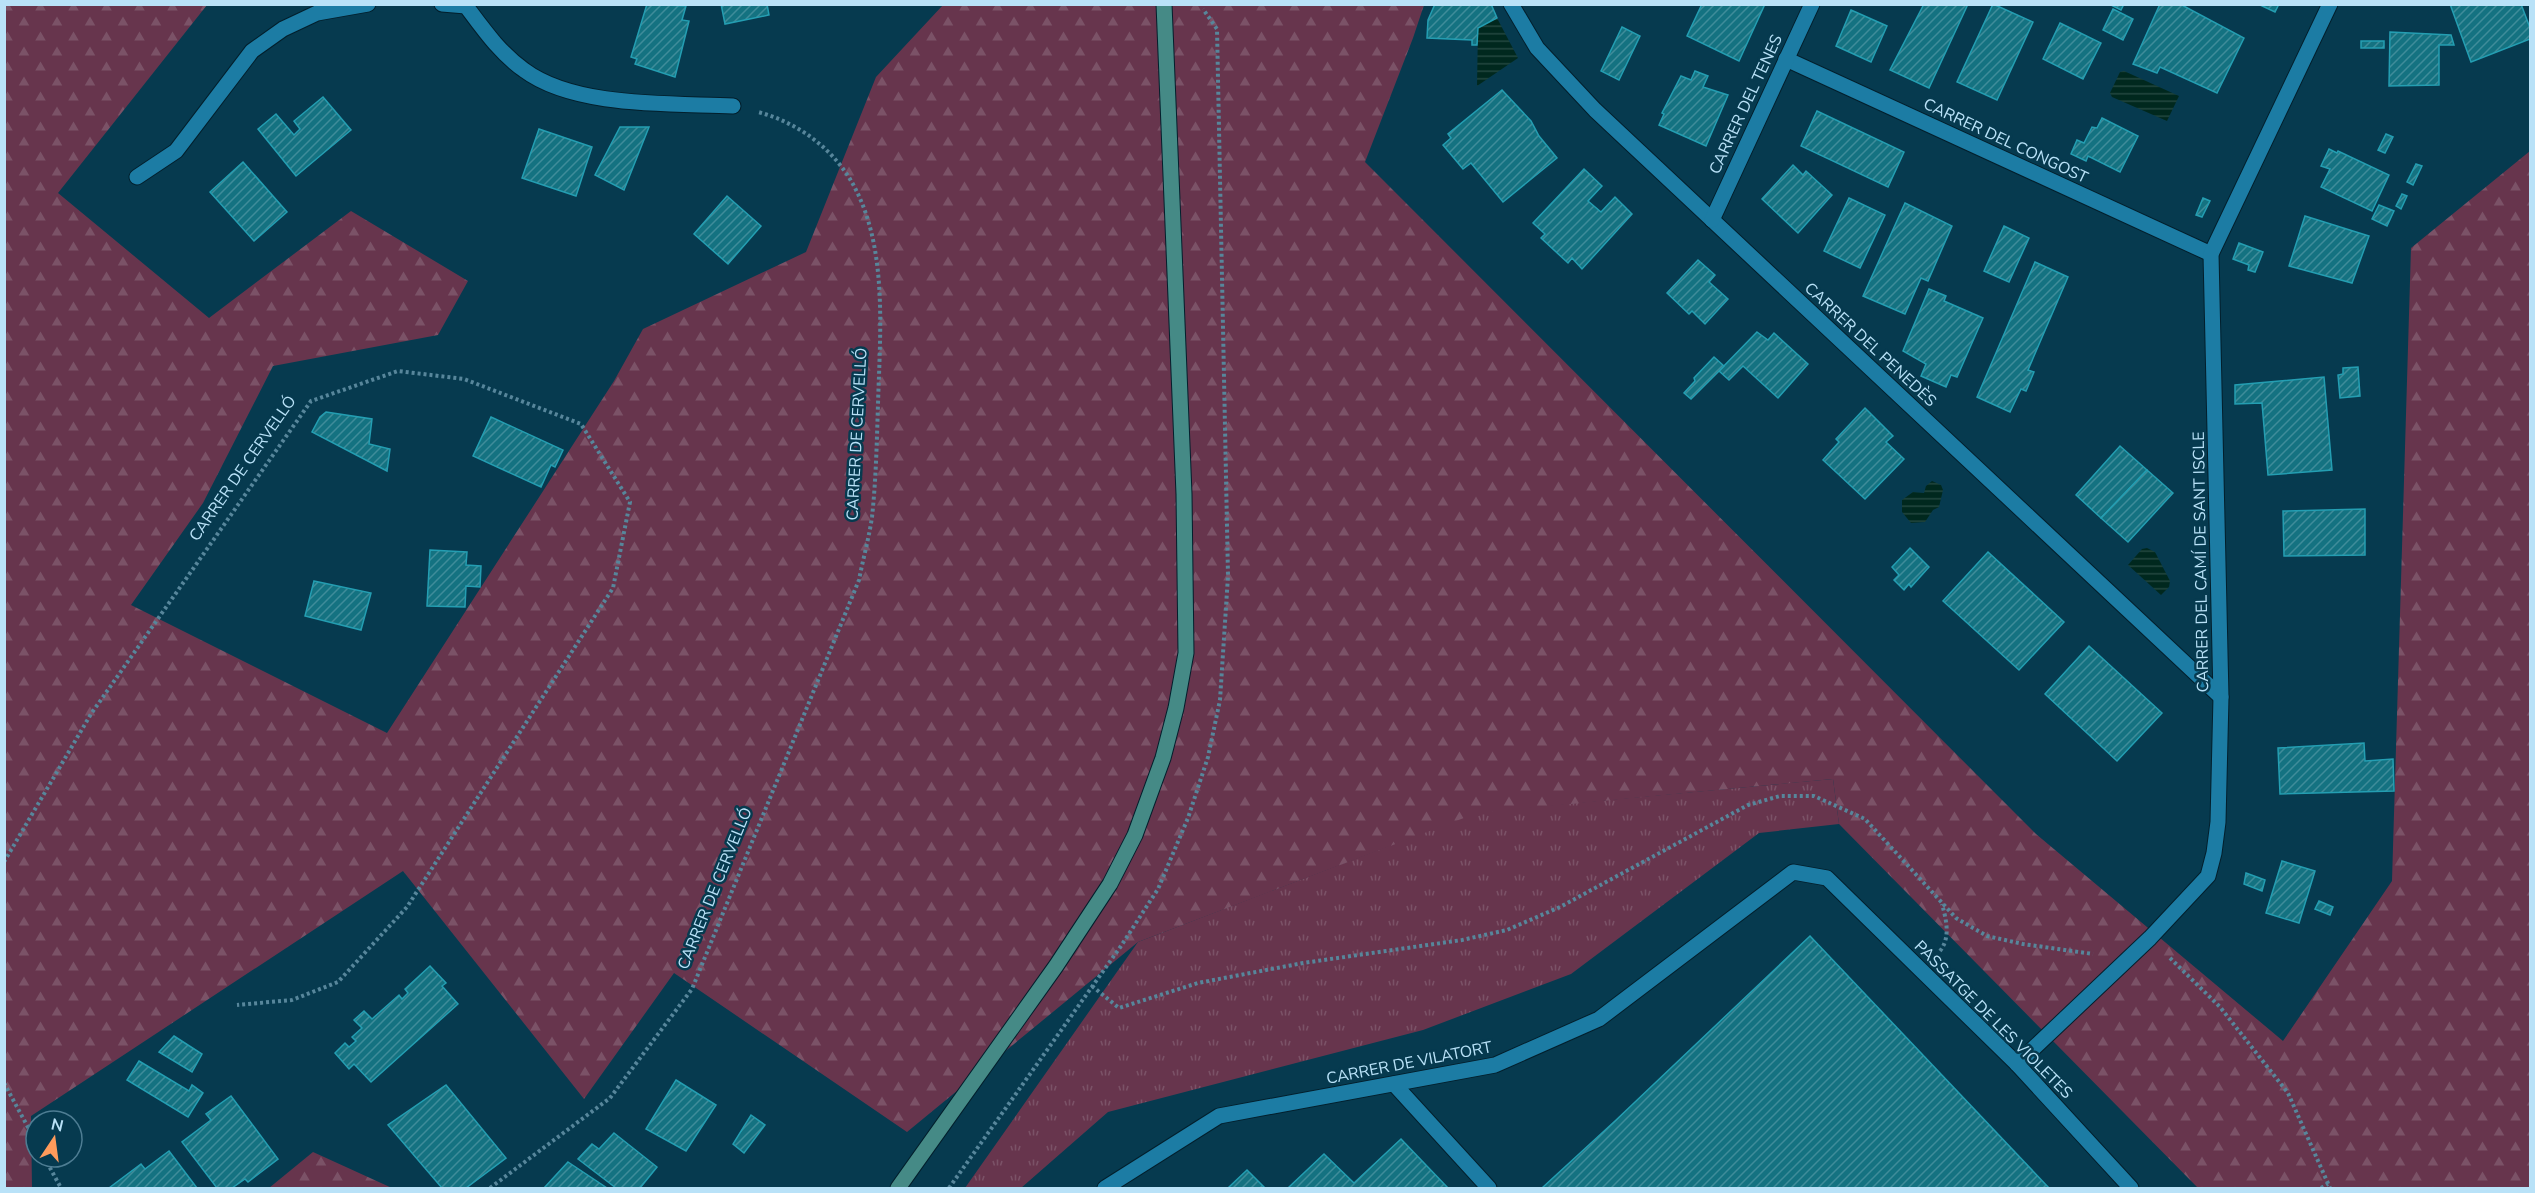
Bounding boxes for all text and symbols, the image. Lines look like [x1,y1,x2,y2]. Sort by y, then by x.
street label: CARRER DEL TENES [1704,31,1788,178]
street label: CARRER DEL CONGOST [1920,93,2092,189]
street label: CARRER DEL PENEDÈS [1799,278,1941,412]
street label: CARRER DE CERVELLÓ [841,347,873,521]
street label: CARRER DE CERVELLÓ [184,391,301,546]
street label: CARRER DEL CAMÍ DE SANT ISCLE [2188,431,2214,693]
street label: CARRER DE CERVELLÓ [672,804,758,973]
street label: PASSATGE DE LES VIOLETES [1909,936,2077,1104]
street label: CARRER DE VILATORT [1325,1036,1494,1090]
north arrow [24,1109,84,1169]
text: N [49,1113,65,1137]

